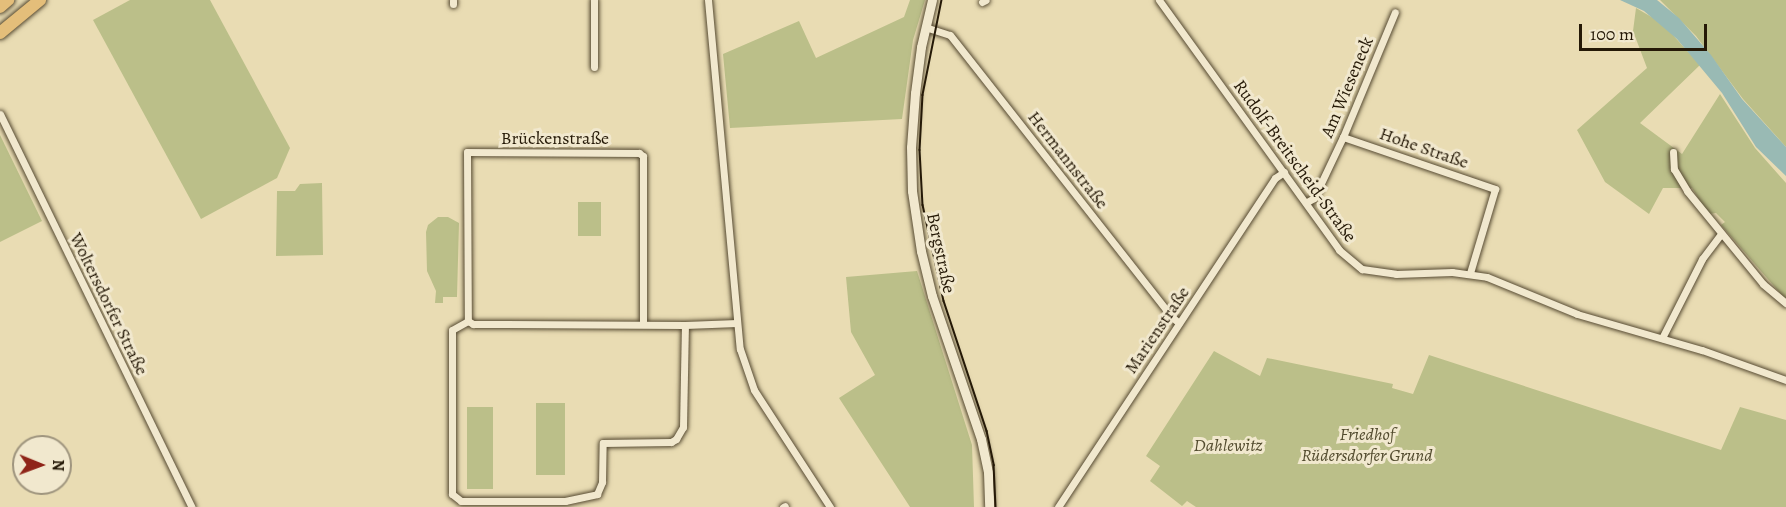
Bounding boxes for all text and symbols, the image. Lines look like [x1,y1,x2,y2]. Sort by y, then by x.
scale bar [1582,12,1710,50]
text: 100 m [1590,22,1634,46]
street label: Am Wieseneck [1316,33,1378,141]
street label: Rudolf-Breitscheid-Straße [1229,76,1361,246]
street label: Hermannstraße [1023,107,1113,213]
street label: Hohe Straße [1377,123,1471,173]
street label: Brückenstraße [501,127,609,149]
street label: Bergstraße [922,211,960,295]
street label: Woltersdorfer Straße [65,229,153,379]
street label: Marienstraße [1120,282,1194,378]
park label: Friedhof Rüdersdorfer Grund [1301,424,1433,466]
park label: Dahlewitz [1194,434,1262,456]
north arrow [12,435,72,495]
text: N [47,459,69,471]

